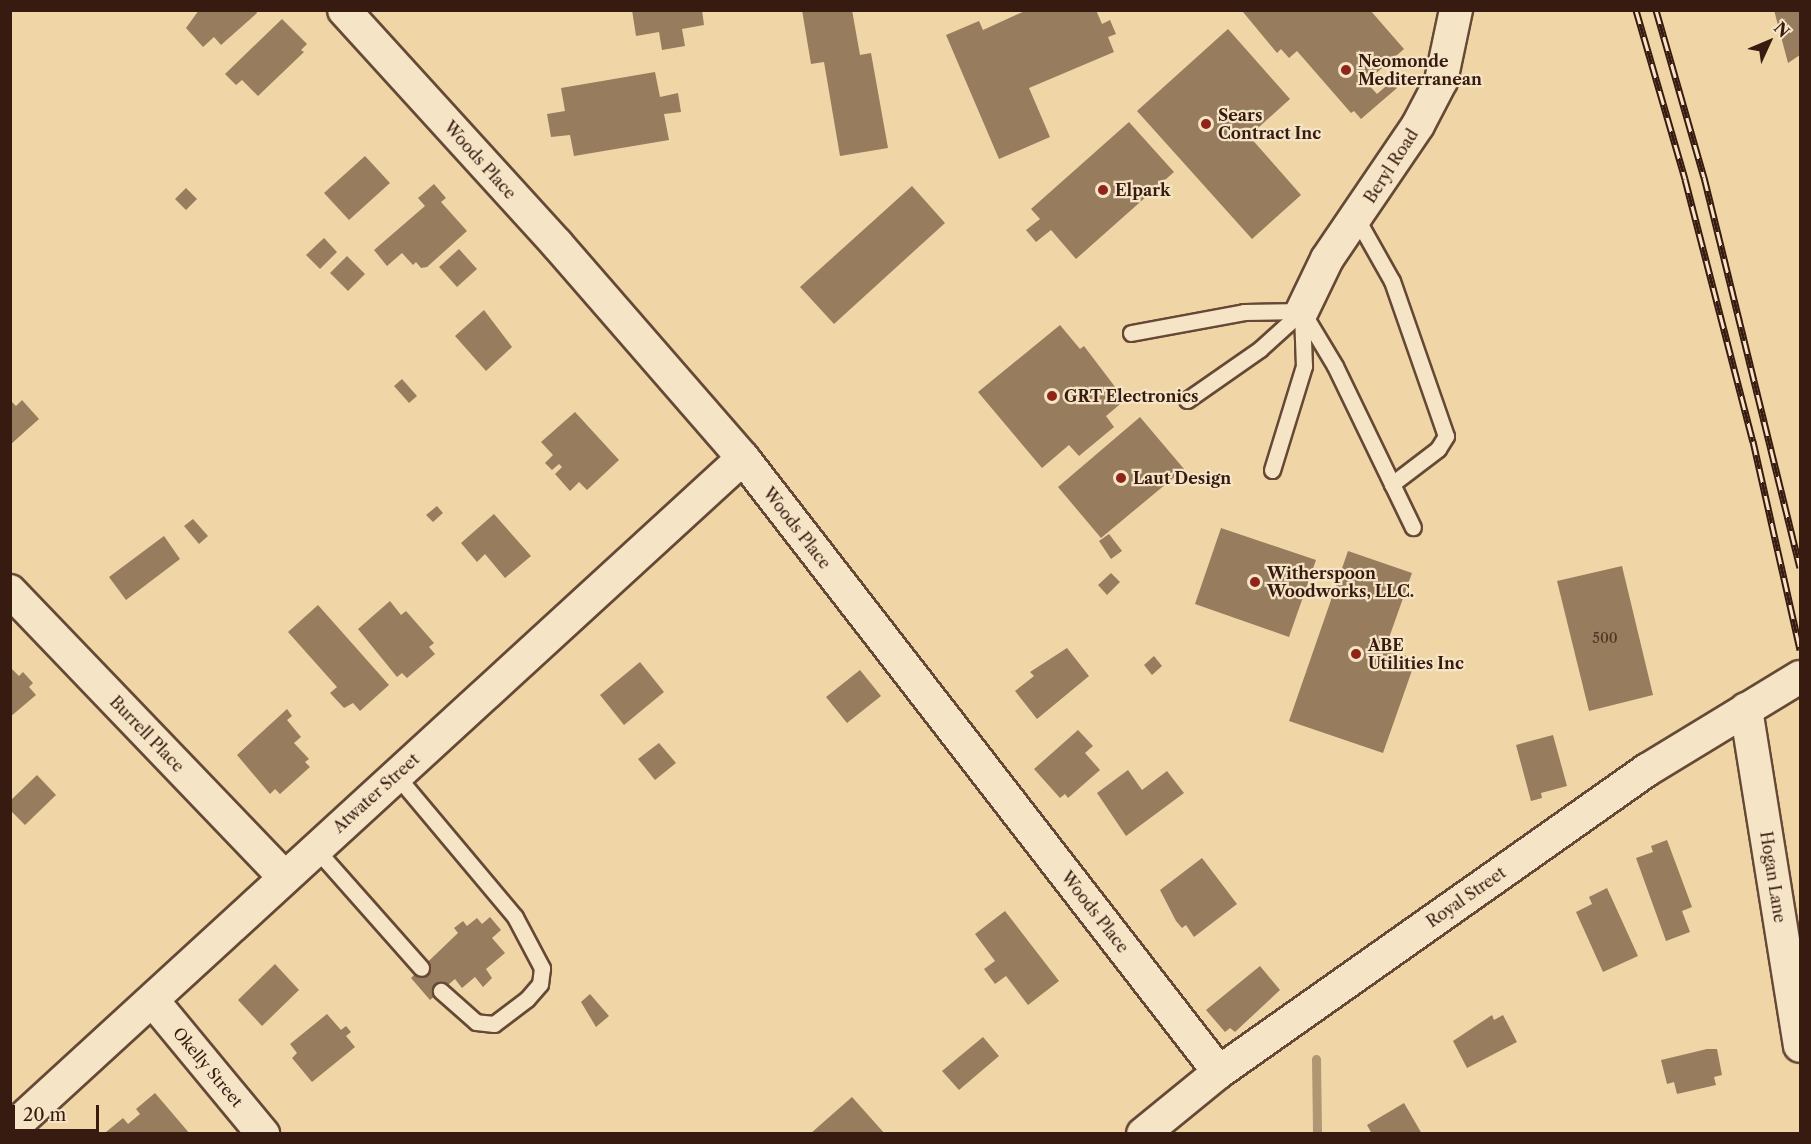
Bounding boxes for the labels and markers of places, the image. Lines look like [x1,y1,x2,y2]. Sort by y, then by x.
place label: Neomonde Mediterranean [1358,51,1482,89]
marker: Neomonde Mediterranean [1339,63,1353,77]
place label: Sears Contract Inc [1218,105,1321,143]
marker: Sears Contract Inc [1199,117,1213,131]
place label: Elpark [1115,180,1171,200]
marker: Elpark [1096,183,1110,197]
place label: GRT Electronics [1064,386,1199,406]
marker: GRT Electronics [1045,389,1059,403]
place label: Laut Design [1133,468,1231,488]
marker: Laut Design [1114,471,1128,485]
place label: Witherspoon Woodworks, LLC. [1267,563,1414,601]
marker: Witherspoon Woodworks, LLC. [1248,575,1262,589]
place label: ABE Utilities Inc [1368,635,1464,673]
marker: ABE Utilities Inc [1349,647,1363,661]

